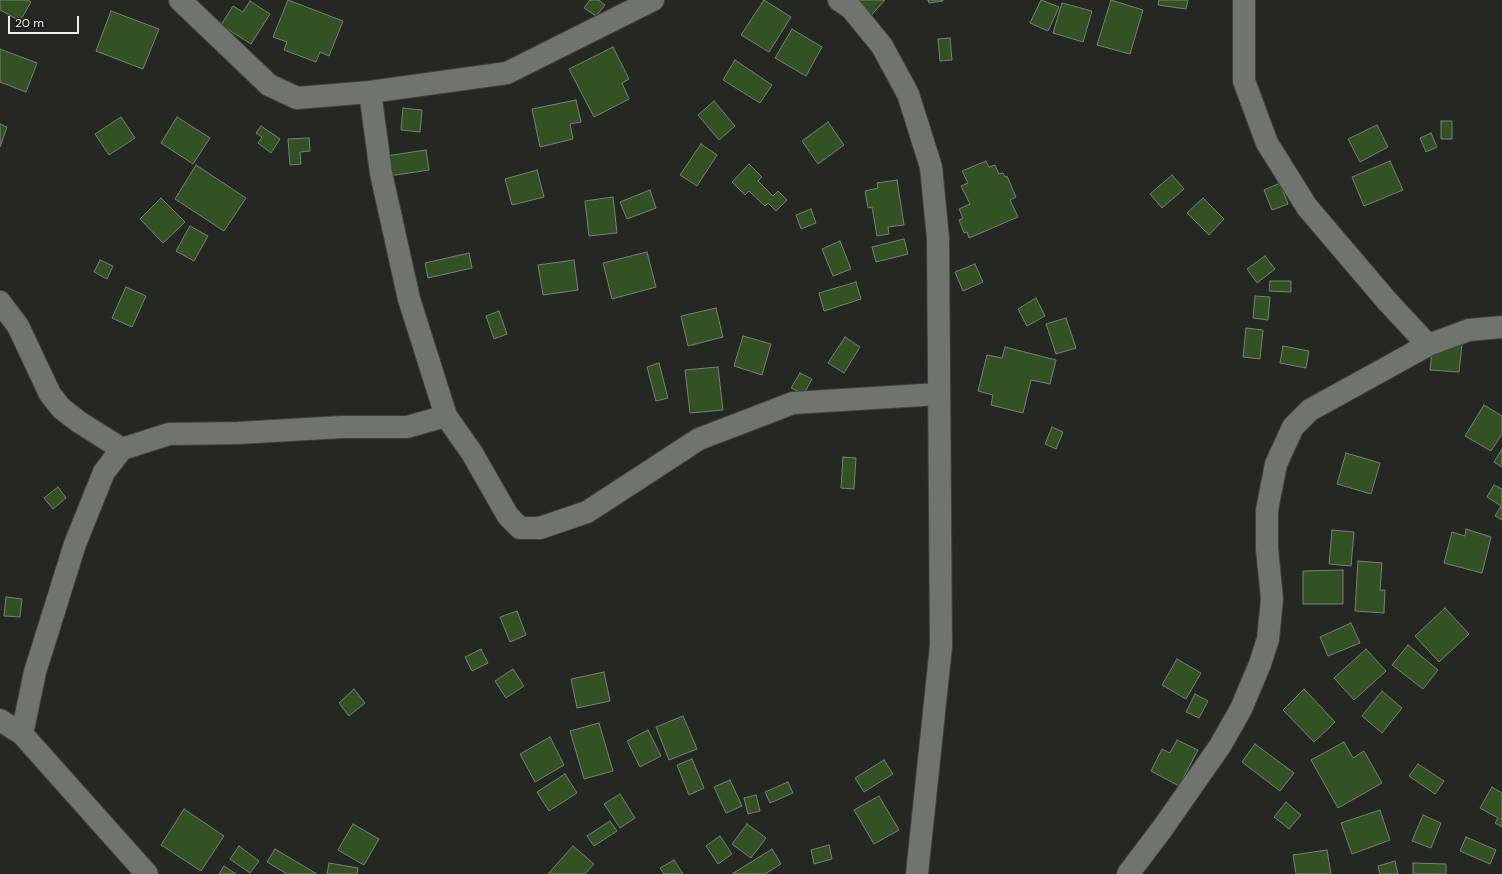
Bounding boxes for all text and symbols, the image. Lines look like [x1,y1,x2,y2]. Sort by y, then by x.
scale bar [10,8,81,34]
text: 20 m [15,15,44,31]

